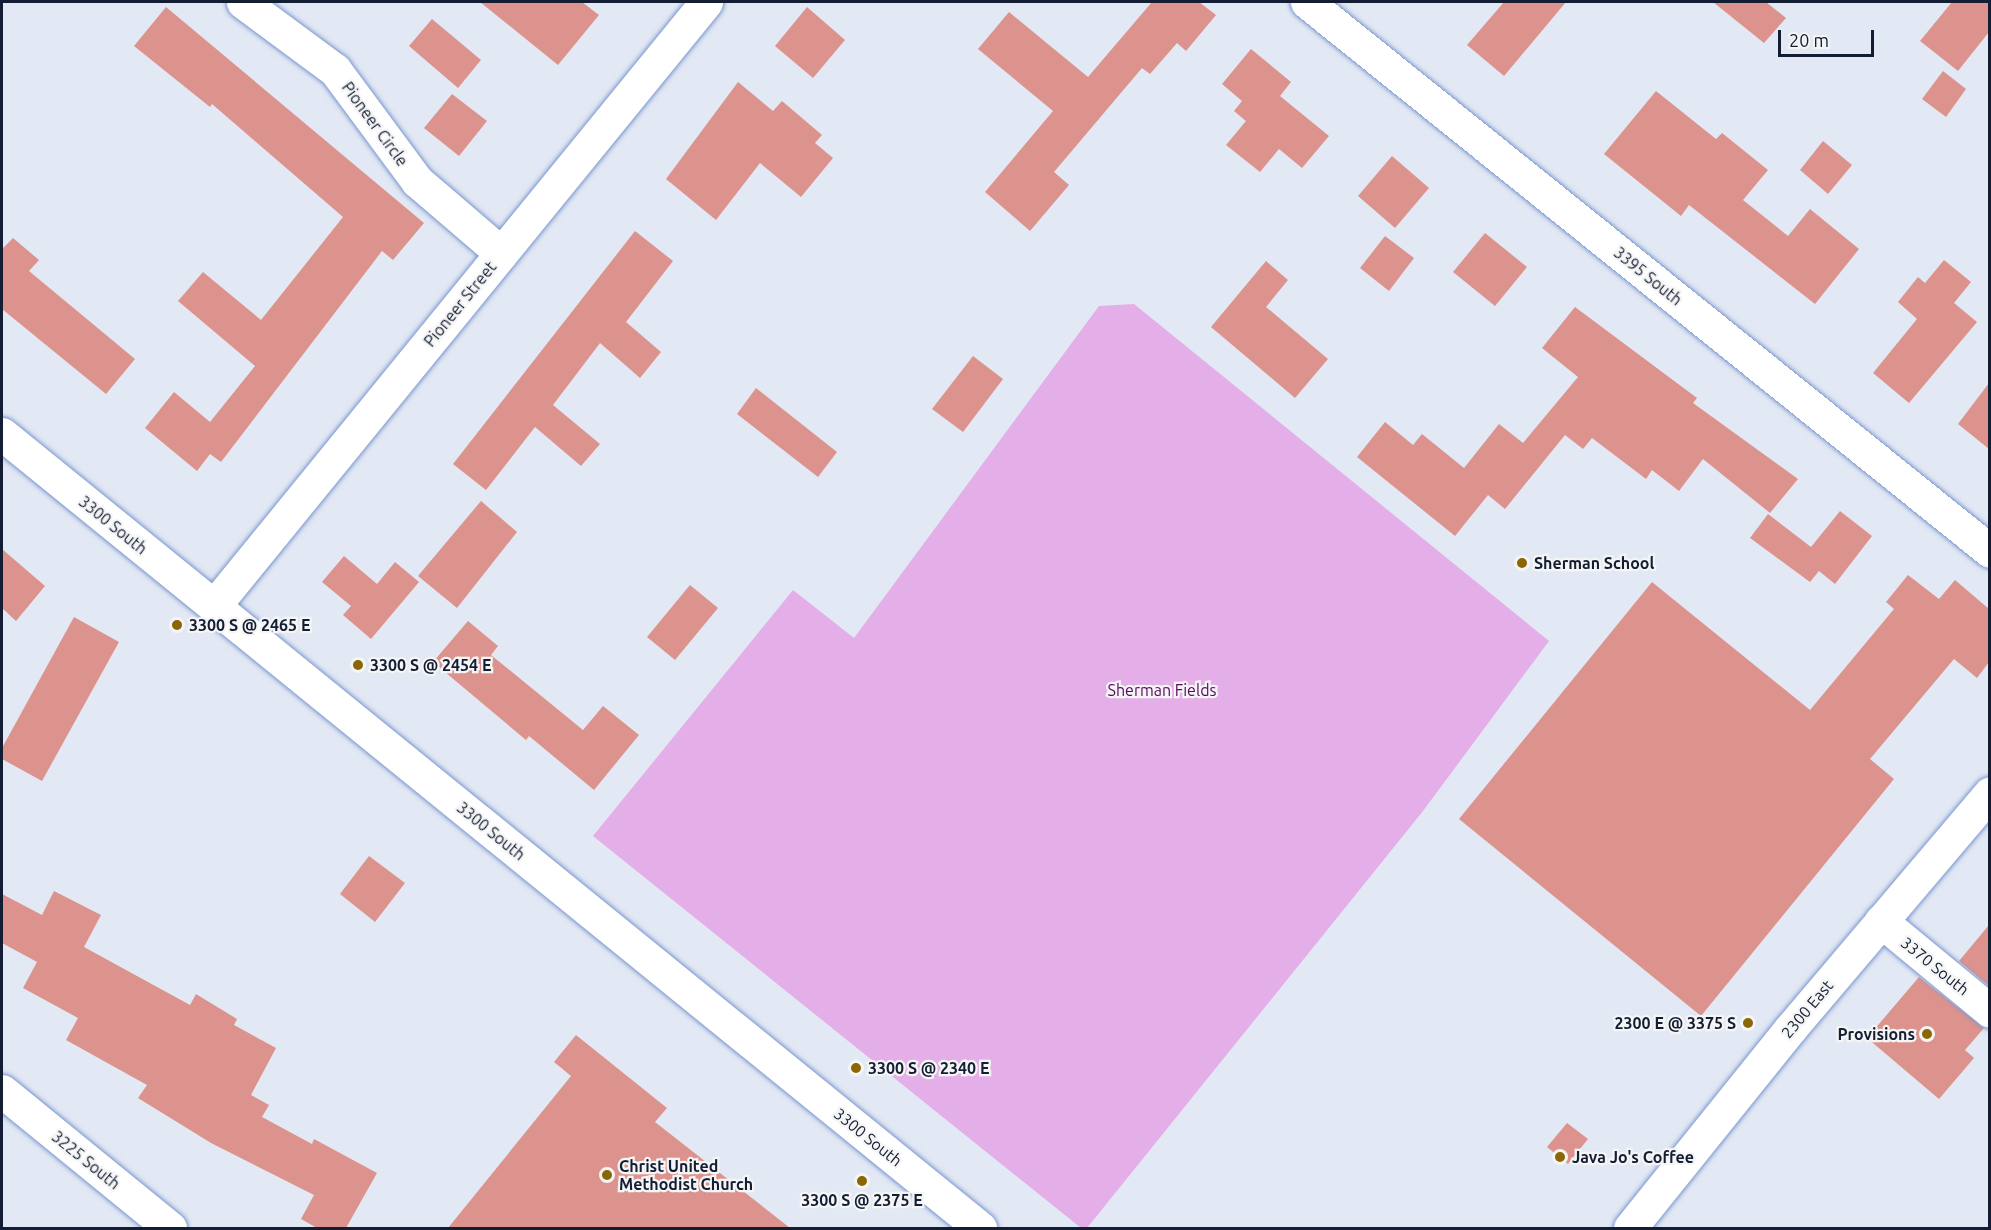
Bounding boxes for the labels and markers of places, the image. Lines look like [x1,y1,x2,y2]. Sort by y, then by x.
place label: Sherman School [1534,553,1654,573]
marker: Sherman School [1515,556,1529,570]
place label: 3300 S @ 2465 E [189,615,310,635]
marker: 3300 S @ 2465 E [170,618,184,632]
place label: 3300 S @ 2454 E [370,655,491,675]
marker: 3300 S @ 2454 E [351,658,365,672]
place label: 2300 E @ 3375 S [1615,1013,1736,1033]
marker: 2300 E @ 3375 S [1741,1016,1755,1030]
place label: Provisions [1837,1024,1915,1044]
marker: Provisions [1920,1027,1934,1041]
place label: 3300 S @ 2340 E [868,1058,989,1078]
marker: 3300 S @ 2340 E [849,1061,863,1075]
place label: Java Jo's Coffee [1572,1147,1694,1167]
marker: Java Jo's Coffee [1553,1150,1567,1164]
place label: Christ United Methodist Church [619,1156,753,1194]
marker: Christ United Methodist Church [600,1168,614,1182]
marker: 3300 S @ 2375 E [855,1174,869,1188]
place label: 3300 S @ 2375 E [801,1190,923,1210]

